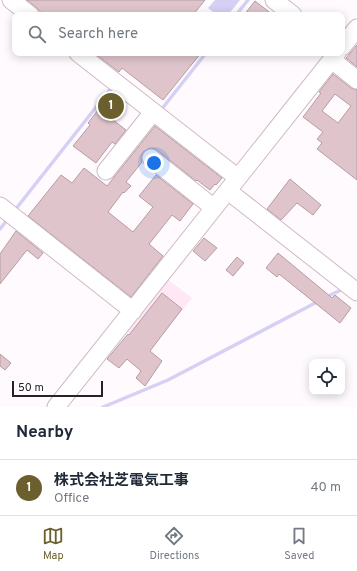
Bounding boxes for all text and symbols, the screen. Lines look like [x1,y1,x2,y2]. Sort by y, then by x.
search box [12,12,345,56]
icon: search [26,23,48,45]
text: Search here [58,25,138,44]
pin: 1 [98,91,124,121]
your location [144,153,164,173]
map controls [309,359,345,395]
button: locate [309,359,345,395]
scale bar [12,379,103,398]
text: 50 m [18,381,44,395]
text: Nearby [16,422,73,444]
text: 株式会社芝電気工事 [54,472,189,491]
text: 1 [26,480,32,496]
text: 40 m [311,480,341,496]
text: Office [54,491,89,507]
tab: Map [42,525,64,563]
tab: Directions [149,525,199,563]
tab: Saved [284,525,315,563]

